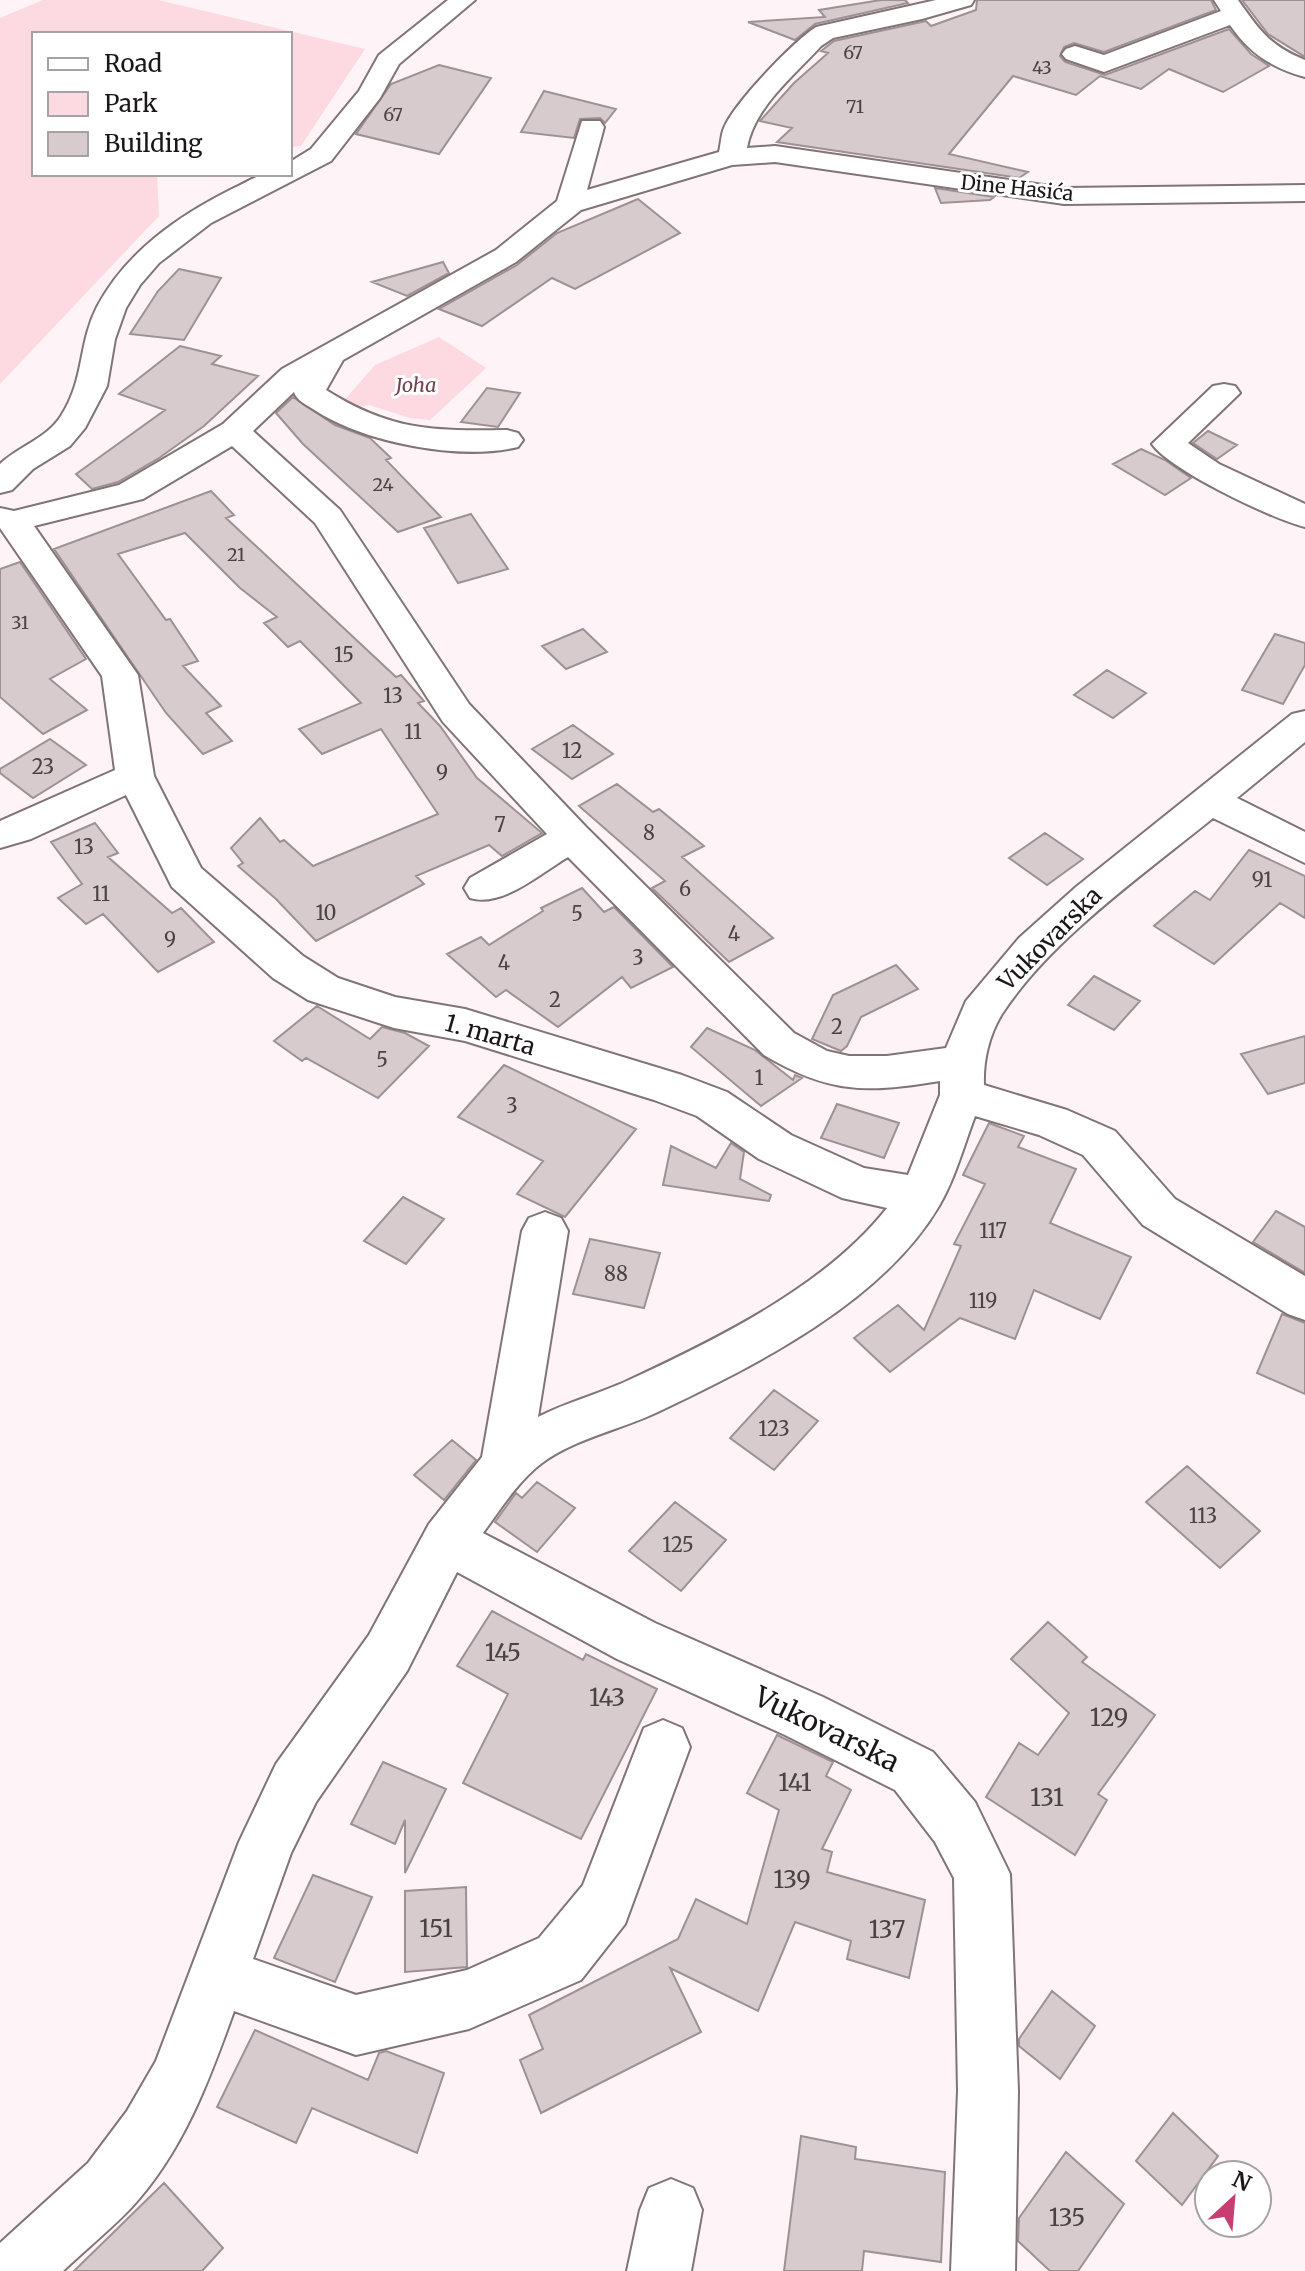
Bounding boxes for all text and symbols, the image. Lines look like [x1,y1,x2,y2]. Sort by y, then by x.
legend [32,32,292,176]
house number: 67 [843,41,863,64]
text: Road [104,48,162,79]
house number: 43 [1032,56,1052,79]
text: Park [104,88,158,119]
house number: 71 [846,95,864,118]
house number: 67 [383,103,403,126]
text: Building [104,128,203,159]
street label: Dine Hasića [959,169,1075,206]
park label: Joha [394,372,436,397]
house number: 24 [372,473,394,496]
house number: 21 [227,543,245,566]
house number: 31 [11,611,29,634]
house number: 15 [334,642,354,667]
house number: 13 [383,683,403,708]
house number: 11 [404,719,422,744]
house number: 12 [562,738,582,763]
house number: 23 [32,754,54,779]
house number: 9 [436,760,448,785]
house number: 7 [494,812,506,837]
house number: 8 [643,820,655,845]
house number: 13 [74,834,94,859]
house number: 91 [1252,867,1272,892]
house number: 6 [679,876,691,901]
street label: Vukovarska [990,880,1108,998]
house number: 11 [92,881,110,906]
house number: 10 [315,900,337,925]
house number: 5 [571,901,583,926]
house number: 4 [728,921,740,946]
house number: 9 [164,927,176,952]
house number: 3 [632,945,644,970]
house number: 4 [498,950,510,975]
house number: 2 [549,987,561,1012]
street label: 1. marta [441,1007,539,1062]
house number: 2 [831,1014,843,1039]
house number: 5 [376,1047,388,1072]
house number: 1 [754,1065,764,1090]
house number: 3 [506,1093,518,1118]
house number: 117 [979,1218,1007,1243]
house number: 88 [604,1261,628,1286]
house number: 119 [969,1288,997,1313]
house number: 123 [758,1416,790,1441]
house number: 113 [1189,1503,1217,1528]
house number: 125 [662,1532,694,1557]
house number: 145 [485,1637,521,1668]
street label: Vukovarska [747,1678,906,1780]
house number: 143 [589,1682,625,1713]
house number: 129 [1090,1702,1128,1733]
house number: 141 [778,1767,812,1798]
house number: 131 [1030,1782,1064,1813]
house number: 139 [773,1864,811,1895]
house number: 151 [419,1913,453,1944]
house number: 137 [869,1914,905,1945]
north arrow [1193,2159,1273,2239]
text: N [1228,2165,1256,2198]
house number: 135 [1049,2202,1085,2233]

